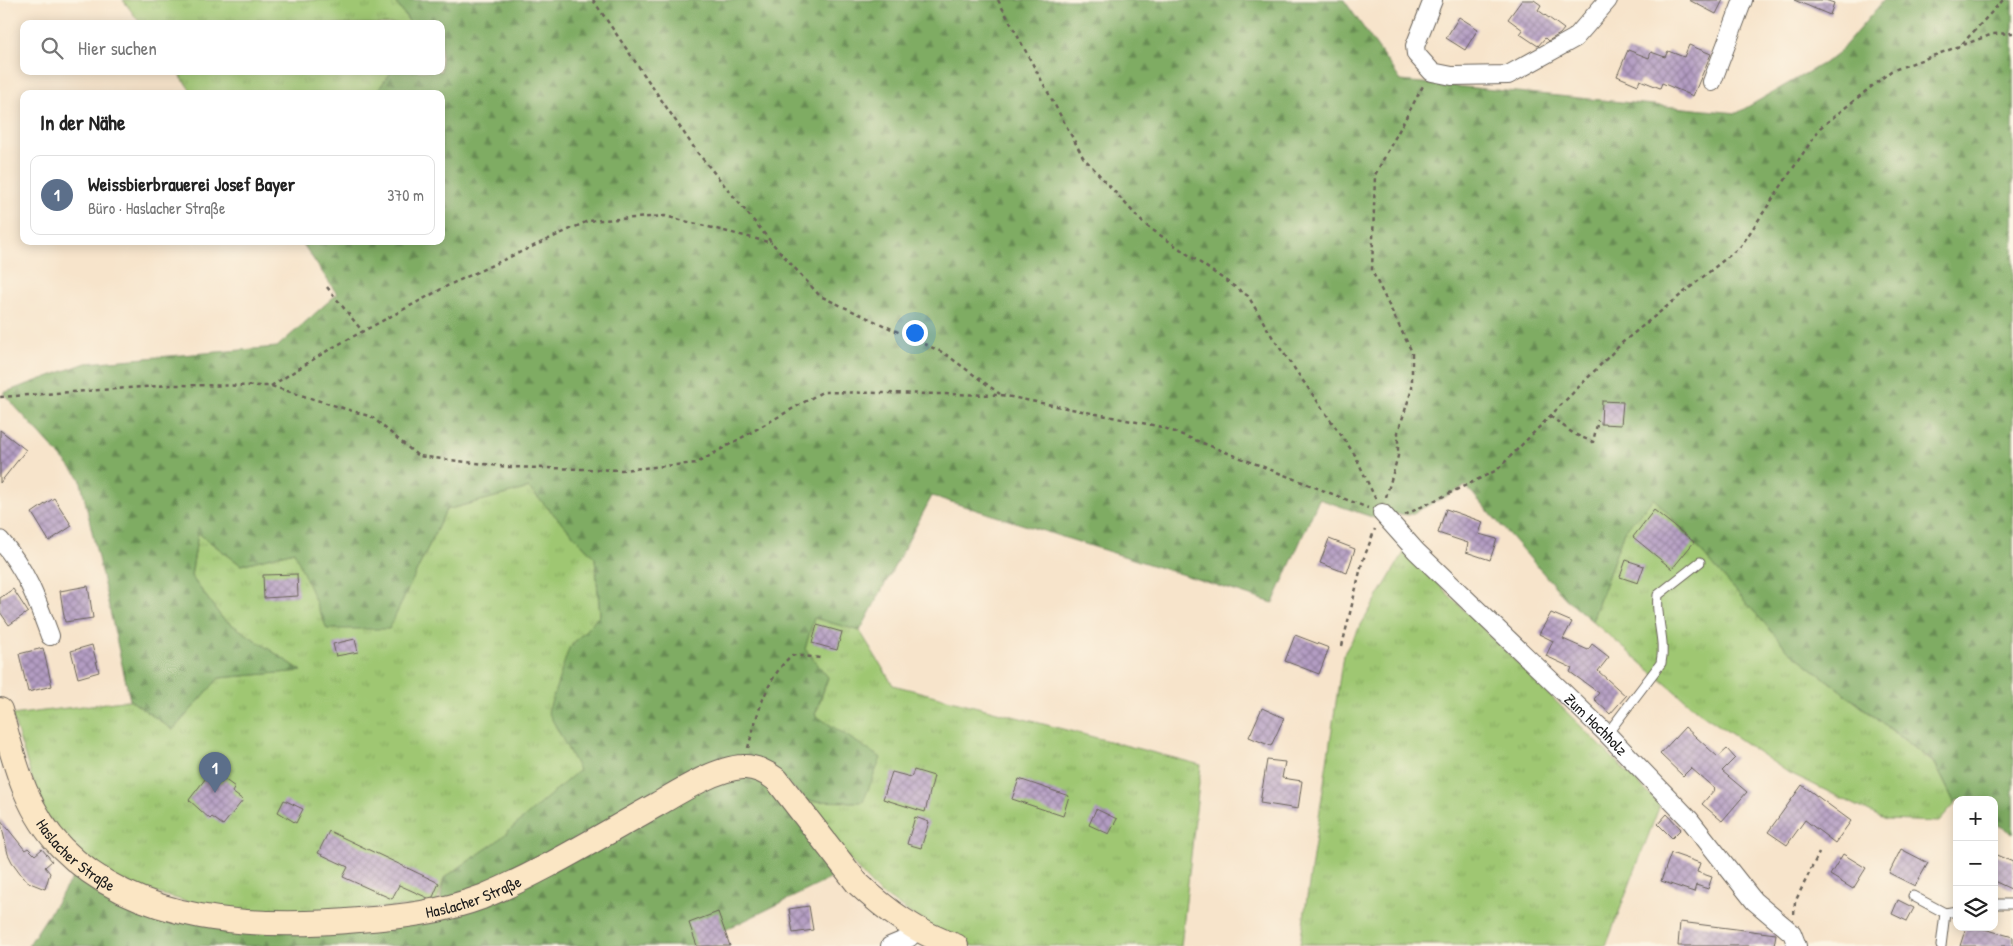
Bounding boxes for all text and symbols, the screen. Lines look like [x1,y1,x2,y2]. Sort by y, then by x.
search box [20,20,445,75]
icon: search [38,34,66,62]
text: Hier suchen [78,35,157,61]
text: In der Nähe [40,108,125,137]
text: Weissbierbrauerei Josef Bayer [88,171,295,197]
text: 1 [54,184,60,206]
text: 370 m [387,184,424,206]
text: Büro · Haslacher Straße [88,197,225,219]
your location [902,320,928,346]
street label: Zum Hochholz [1560,688,1633,760]
pin: 1 [199,752,231,793]
map controls [1953,796,1998,931]
button: + [1953,796,1998,841]
street label: Haslacher Straße [31,814,120,897]
button: − [1953,841,1998,886]
street label: Haslacher Straße [424,870,525,923]
button: layers [1953,886,1998,931]

